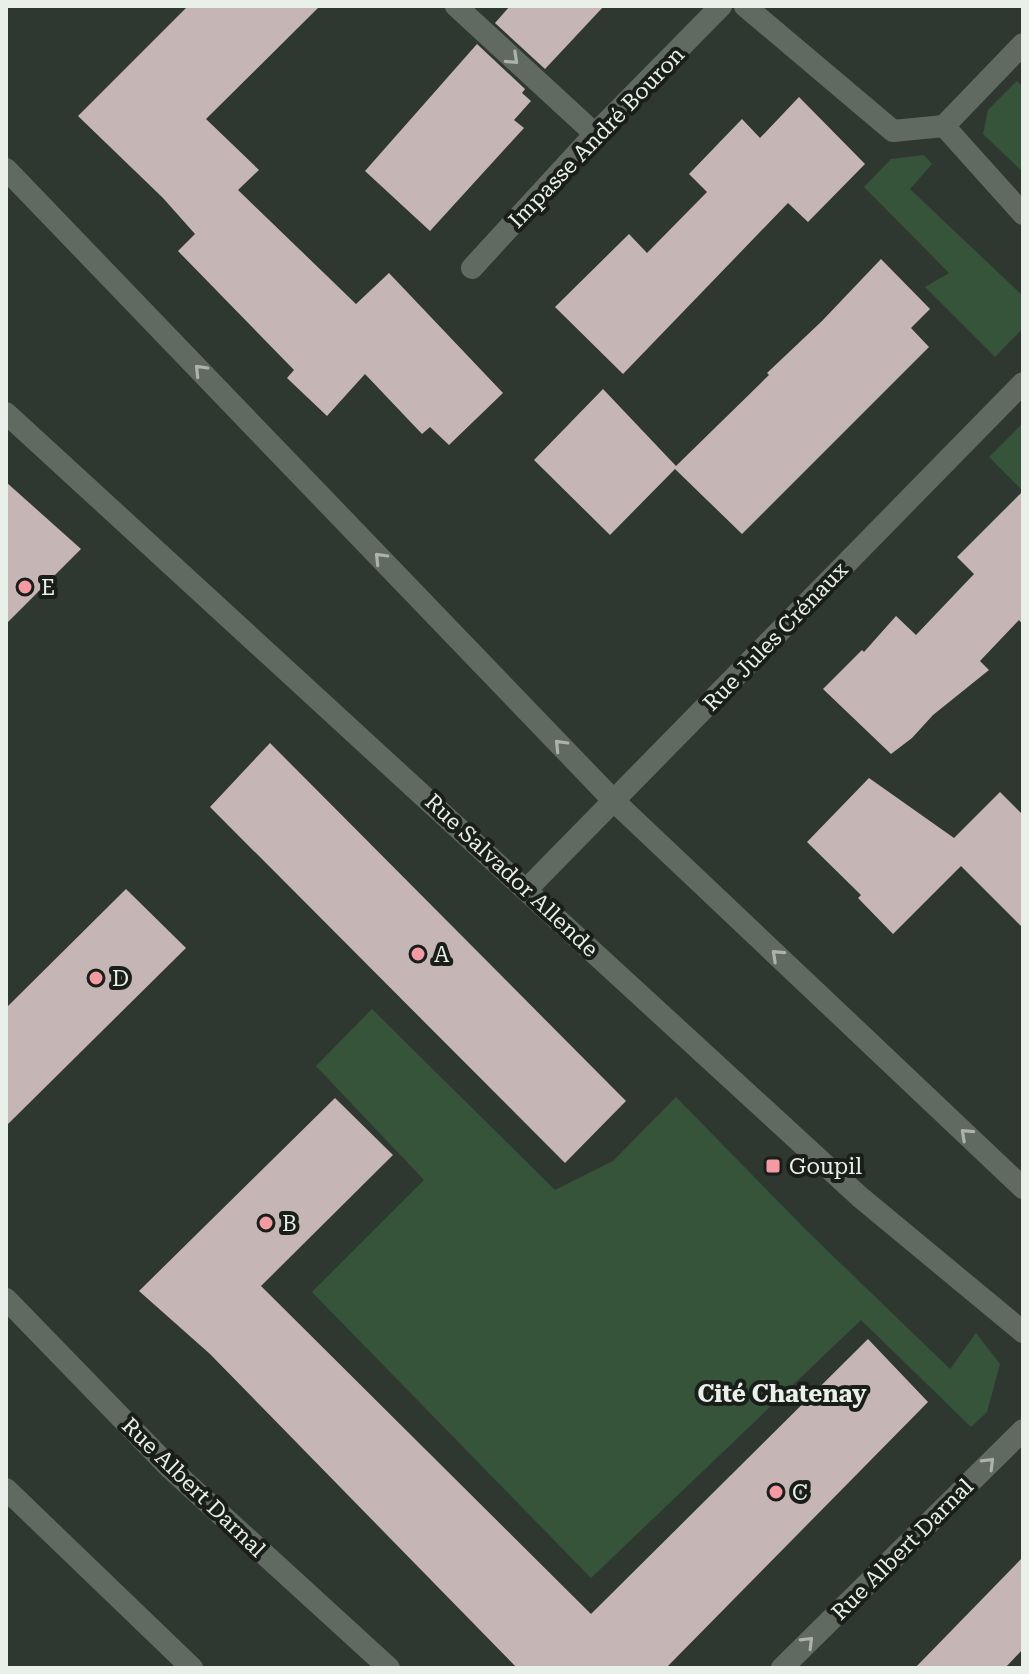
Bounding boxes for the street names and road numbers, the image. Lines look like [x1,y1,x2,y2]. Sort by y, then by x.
street label: Impasse André Bouron [504,42,689,233]
street label: Rue Jules Crénaux [698,557,853,716]
street label: Rue Salvador Allende [420,788,604,962]
street label: Rue Albert Darnal [117,1413,270,1562]
street label: Rue Albert Darnal [827,1474,978,1625]

